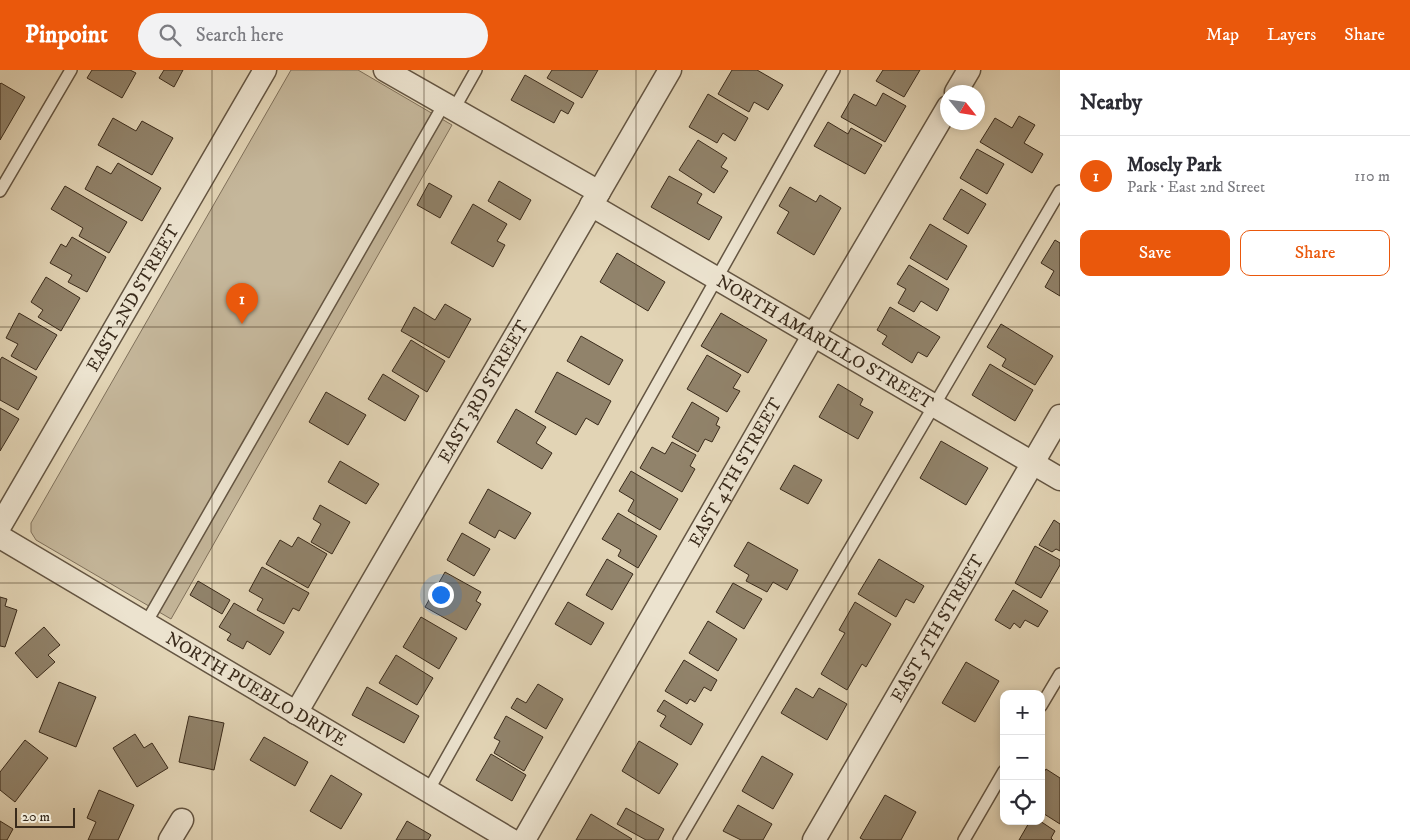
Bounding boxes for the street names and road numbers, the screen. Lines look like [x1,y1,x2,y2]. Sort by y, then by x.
street label: EAST 2ND STREET [82,221,185,376]
street label: NORTH AMARILLO STREET [712,271,937,415]
street label: EAST 3RD STREET [434,316,534,467]
street label: EAST 4TH STREET [684,394,787,551]
street label: EAST 5TH STREET [886,551,989,706]
street label: NORTH PUEBLO DRIVE [161,628,351,752]

